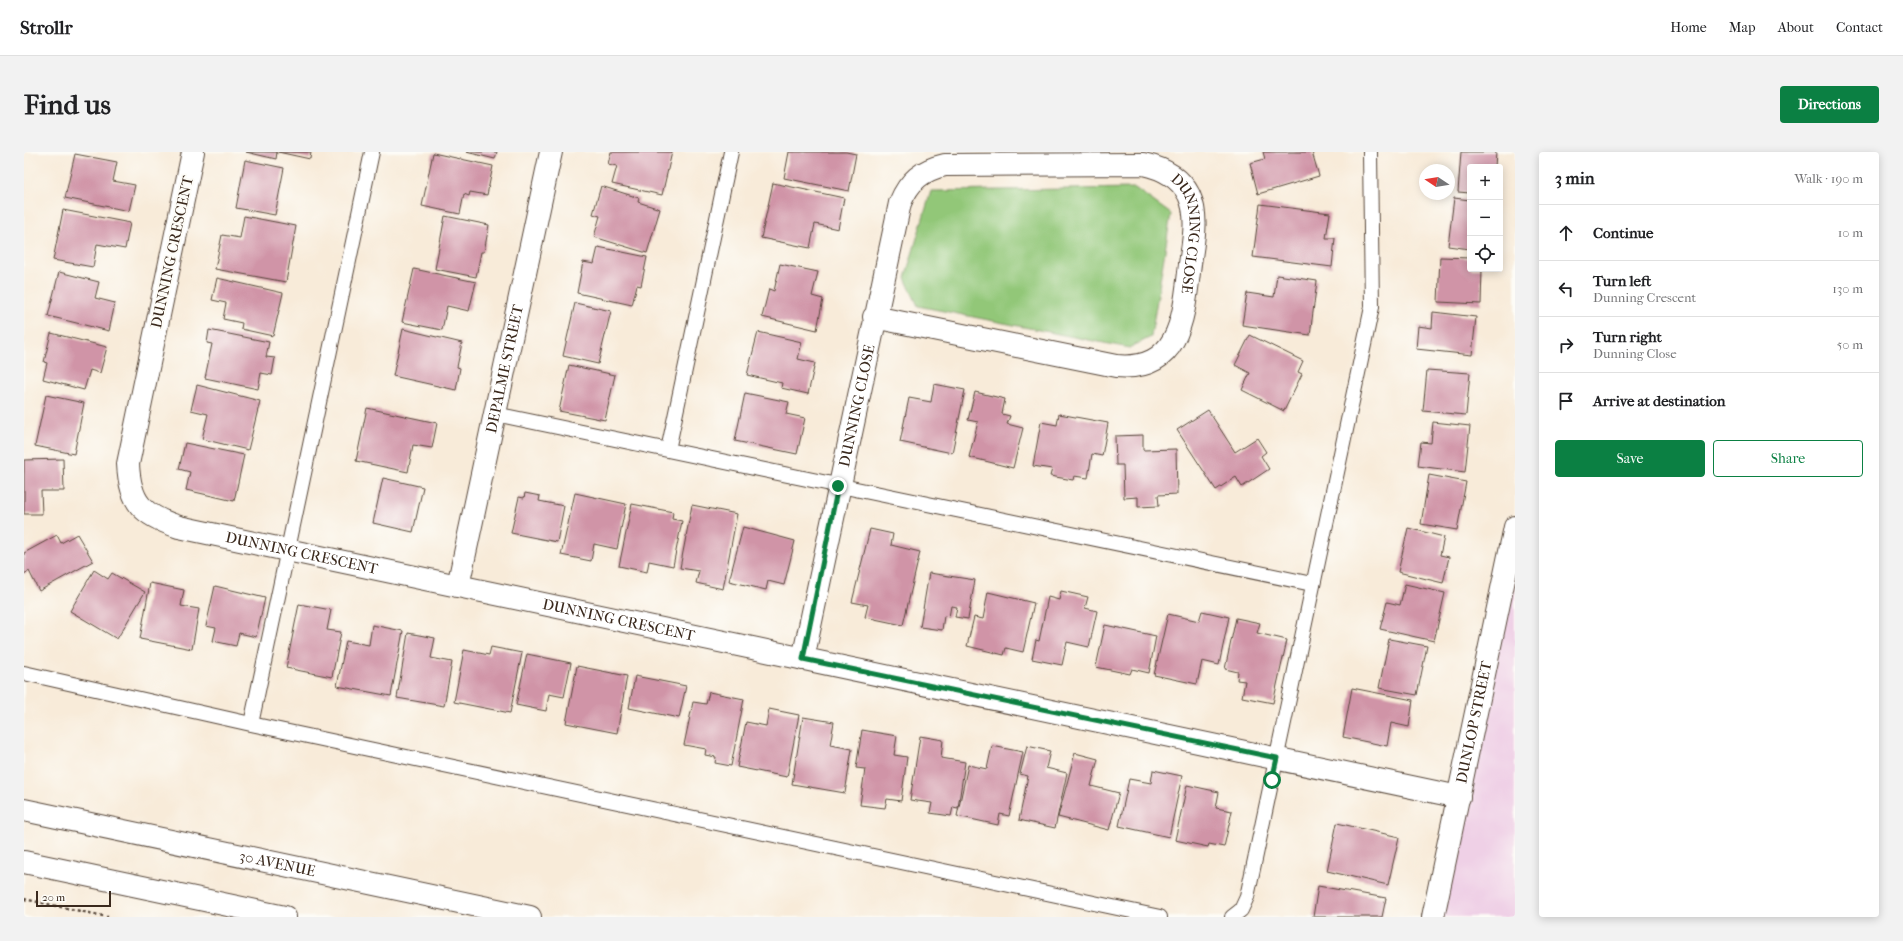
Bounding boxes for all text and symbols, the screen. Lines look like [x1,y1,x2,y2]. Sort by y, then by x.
text: Strollr [20,17,73,39]
text: Home [1670,19,1707,36]
text: Map [1729,19,1756,36]
text: About [1778,19,1814,36]
text: Contact [1836,19,1883,36]
button: Directions [1780,86,1879,123]
text: Find us [24,88,111,121]
north arrow [1419,164,1455,200]
map controls [1467,164,1503,272]
button: + [1467,164,1503,200]
text: 3 min [1555,168,1595,188]
street label: DUNNING CLOSE [1167,170,1204,295]
text: Walk · 190 m [1794,171,1863,186]
street label: DUNNING CRESCENT [147,173,197,330]
button: − [1467,200,1503,236]
icon: ahead [1555,222,1577,244]
text: Continue [1593,224,1653,242]
text: 10 m [1838,225,1863,240]
button: locate [1467,236,1503,272]
text: Turn left [1593,272,1651,290]
icon: left [1555,278,1577,300]
text: 130 m [1832,281,1863,296]
text: Dunning Crescent [1593,290,1696,305]
street label: DEPALME STREET [482,302,527,435]
text: Turn right [1593,328,1662,346]
icon: right [1555,334,1577,356]
text: 50 m [1837,337,1863,352]
street label: DUNNING CLOSE [835,343,879,468]
text: Dunning Close [1593,346,1677,361]
icon: arrive [1555,390,1577,412]
text: Arrive at destination [1593,392,1725,410]
button: Save [1555,440,1705,477]
button: Share [1713,440,1863,477]
route end [829,477,847,495]
street label: DUNNING CRESCENT [224,528,380,578]
street label: DUNNING CRESCENT [541,595,697,645]
street label: DUNLOP STREET [1452,659,1496,785]
route start [1263,771,1281,789]
street label: 30 AVENUE [238,847,317,880]
scale bar [36,889,111,908]
text: 20 m [42,891,65,904]

